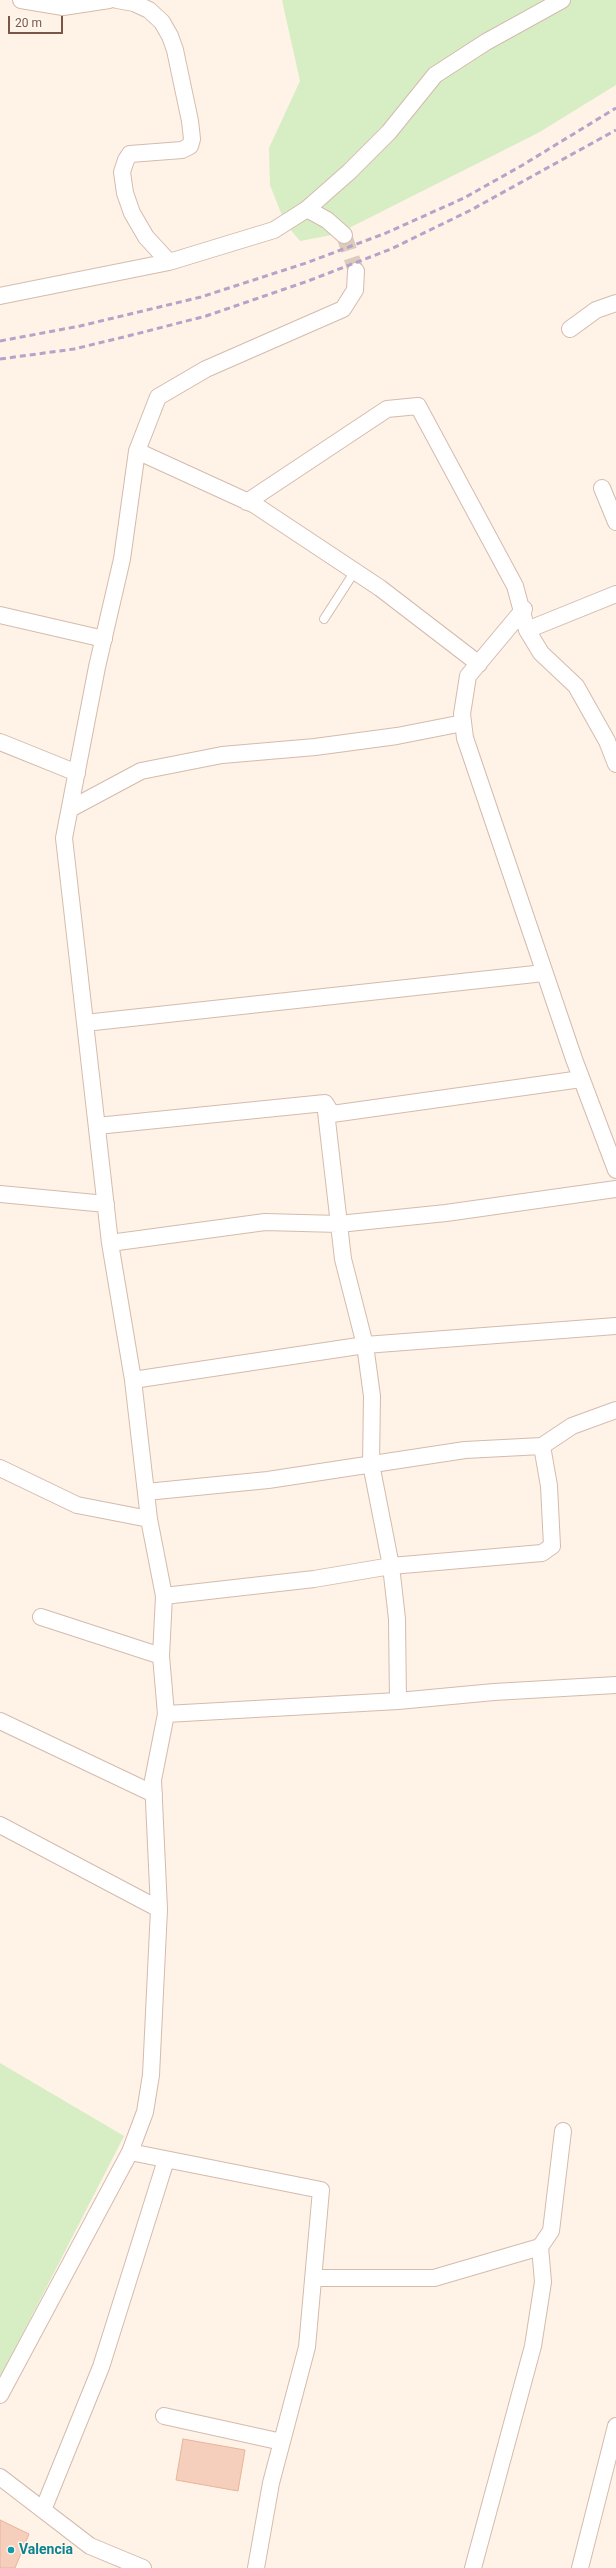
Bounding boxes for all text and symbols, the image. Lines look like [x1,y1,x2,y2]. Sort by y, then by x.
scale bar [10,8,65,34]
text: 20 m [15,16,42,30]
place label: Valencia [19,2542,73,2558]
marker: Valencia [6,2545,16,2555]

